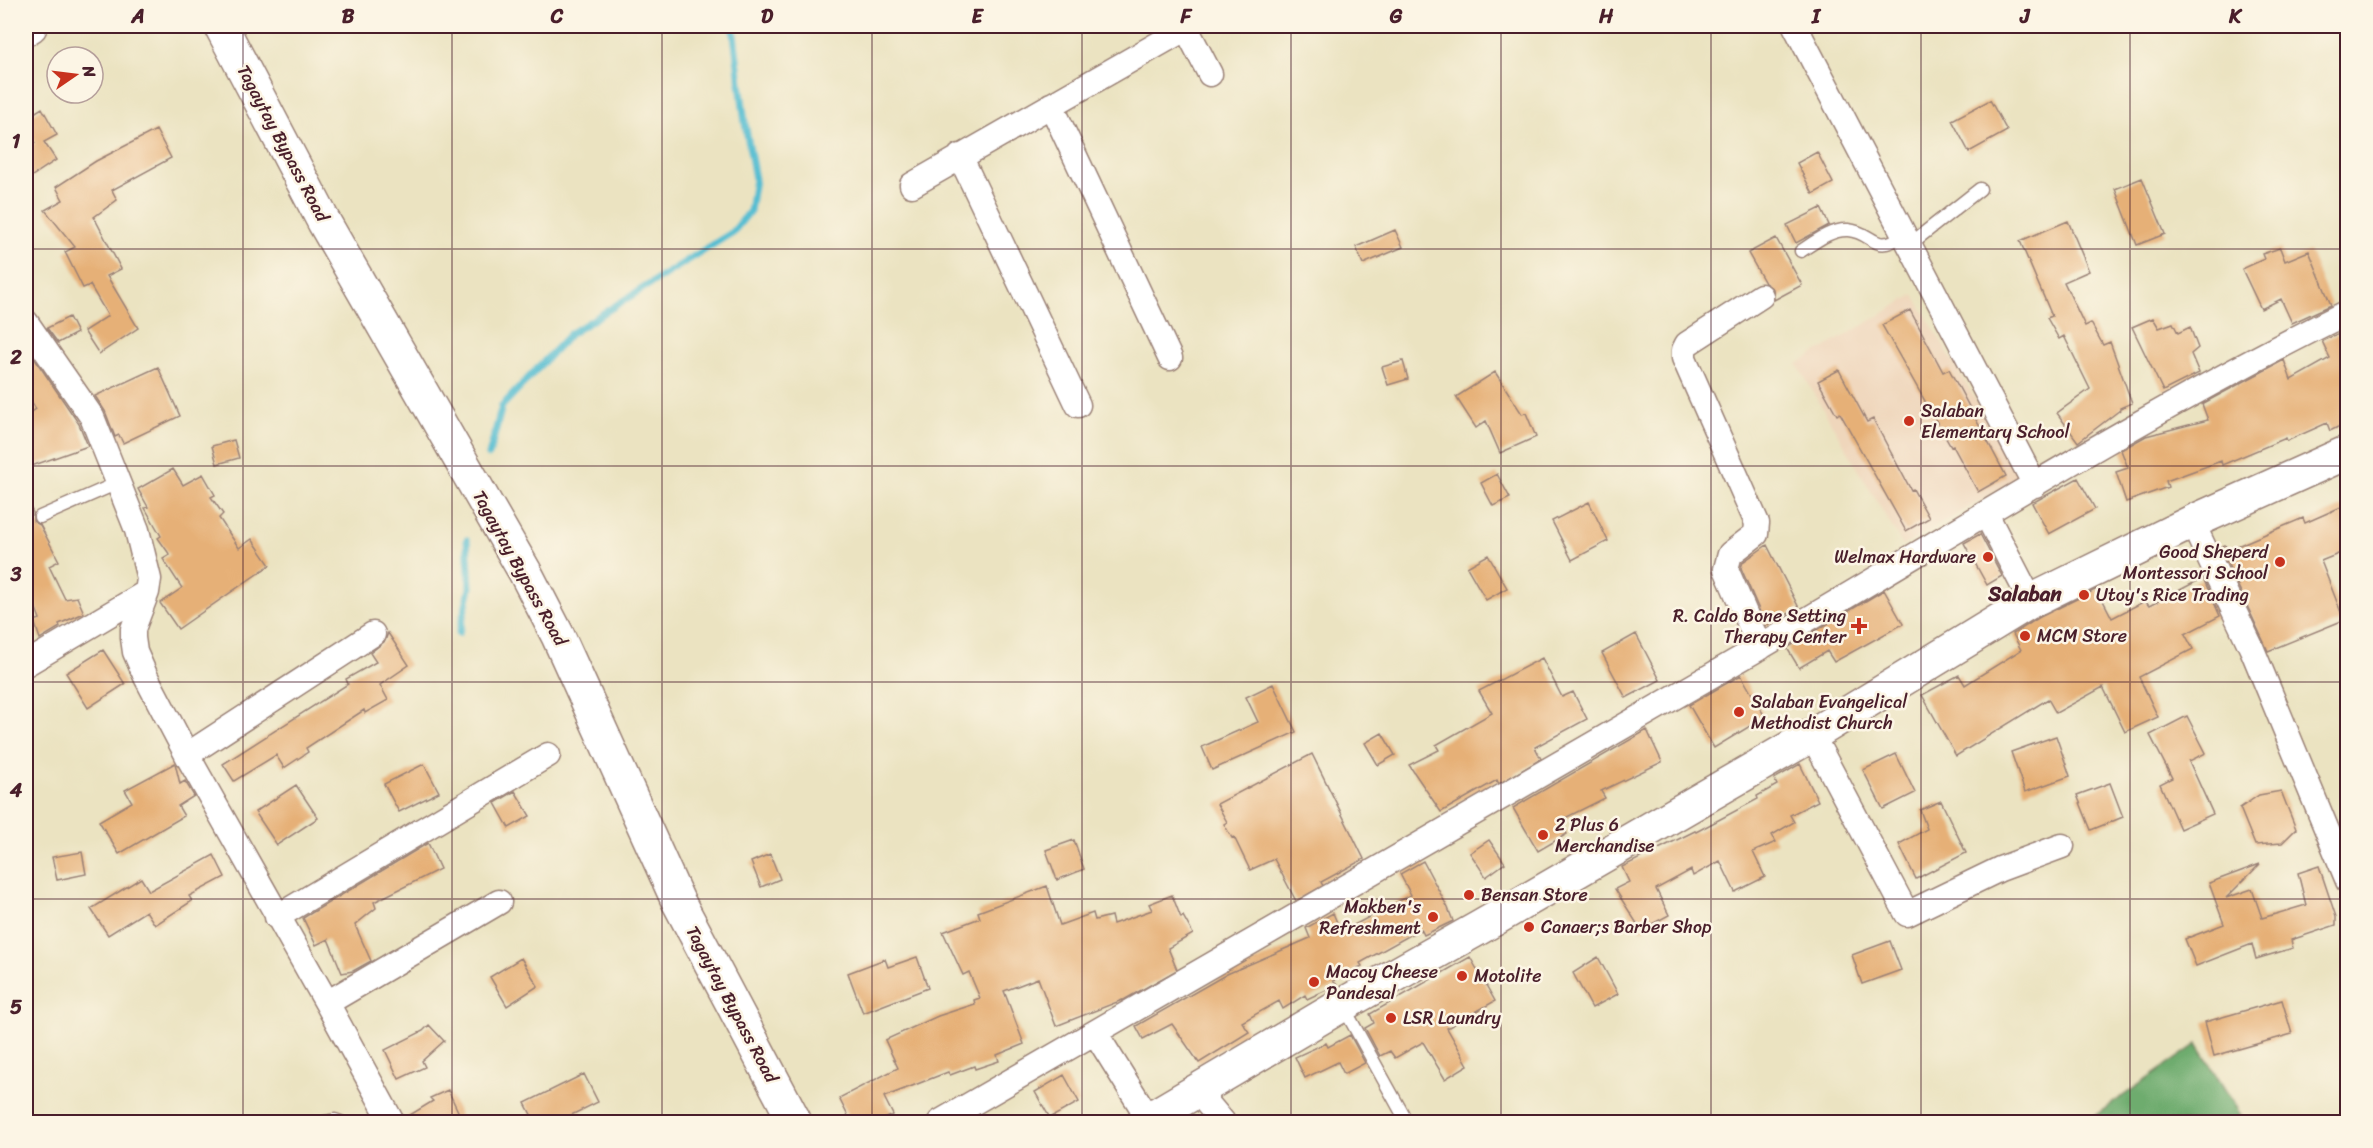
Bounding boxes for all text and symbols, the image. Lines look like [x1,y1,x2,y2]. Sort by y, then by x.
text: A [130,0,145,34]
text: B [342,0,355,34]
text: C [550,0,564,34]
text: D [761,0,774,34]
text: E [971,0,984,34]
text: F [1180,0,1193,34]
text: G [1389,0,1403,34]
text: H [1598,0,1614,34]
text: I [1811,0,1822,34]
text: J [2019,0,2031,34]
text: K [2228,0,2243,34]
north arrow [45,45,105,105]
street label: Tagaytay Bypass Road [228,59,339,229]
text: N [73,62,105,81]
text: 1 [12,124,21,159]
text: 2 [9,340,22,375]
place label: Salaban Elementary School [1921,395,2070,448]
marker: Salaban Elementary School [1902,414,1916,428]
street label: Tagaytay Bypass Road [464,484,577,653]
place label: Good Sheperd Montessori School [2123,536,2270,589]
place label: Welmax Hardware [1834,541,1976,573]
marker: Welmax Hardware [1981,550,1995,564]
marker: Good Sheperd Montessori School [2273,555,2287,569]
text: 3 [10,557,22,592]
district label: Salaban [1987,575,2062,613]
place label: Utoy's Rice Trading [2096,579,2249,611]
marker: Utoy's Rice Trading [2077,588,2091,602]
place label: R. Caldo Bone Setting Therapy Center [1673,600,1848,653]
marker: R. Caldo Bone Setting Therapy Center [1850,617,1868,635]
place label: MCM Store [2037,620,2127,652]
marker: MCM Store [2018,629,2032,643]
place label: Salaban Evangelical Methodist Church [1751,686,1908,739]
marker: Salaban Evangelical Methodist Church [1732,705,1746,719]
text: 4 [9,773,23,808]
place label: 2 Plus 6 Merchandise [1555,809,1655,862]
marker: 2 Plus 6 Merchandise [1536,828,1550,842]
place label: Bensan Store [1481,879,1588,911]
marker: Bensan Store [1462,888,1476,902]
place label: Makben's Refreshment [1319,891,1422,944]
marker: Makben's Refreshment [1426,910,1440,924]
place label: Canaer;s Barber Shop [1541,911,1712,943]
street label: Tagaytay Bypass Road [677,920,788,1090]
marker: Canaer;s Barber Shop [1522,920,1536,934]
place label: Macoy Cheese Pandesal [1326,956,1438,1009]
place label: Motolite [1474,960,1541,992]
marker: Motolite [1455,969,1469,983]
marker: Macoy Cheese Pandesal [1307,975,1321,989]
text: 5 [10,990,22,1025]
place label: LSR Laundry [1403,1002,1502,1034]
marker: LSR Laundry [1384,1011,1398,1025]

